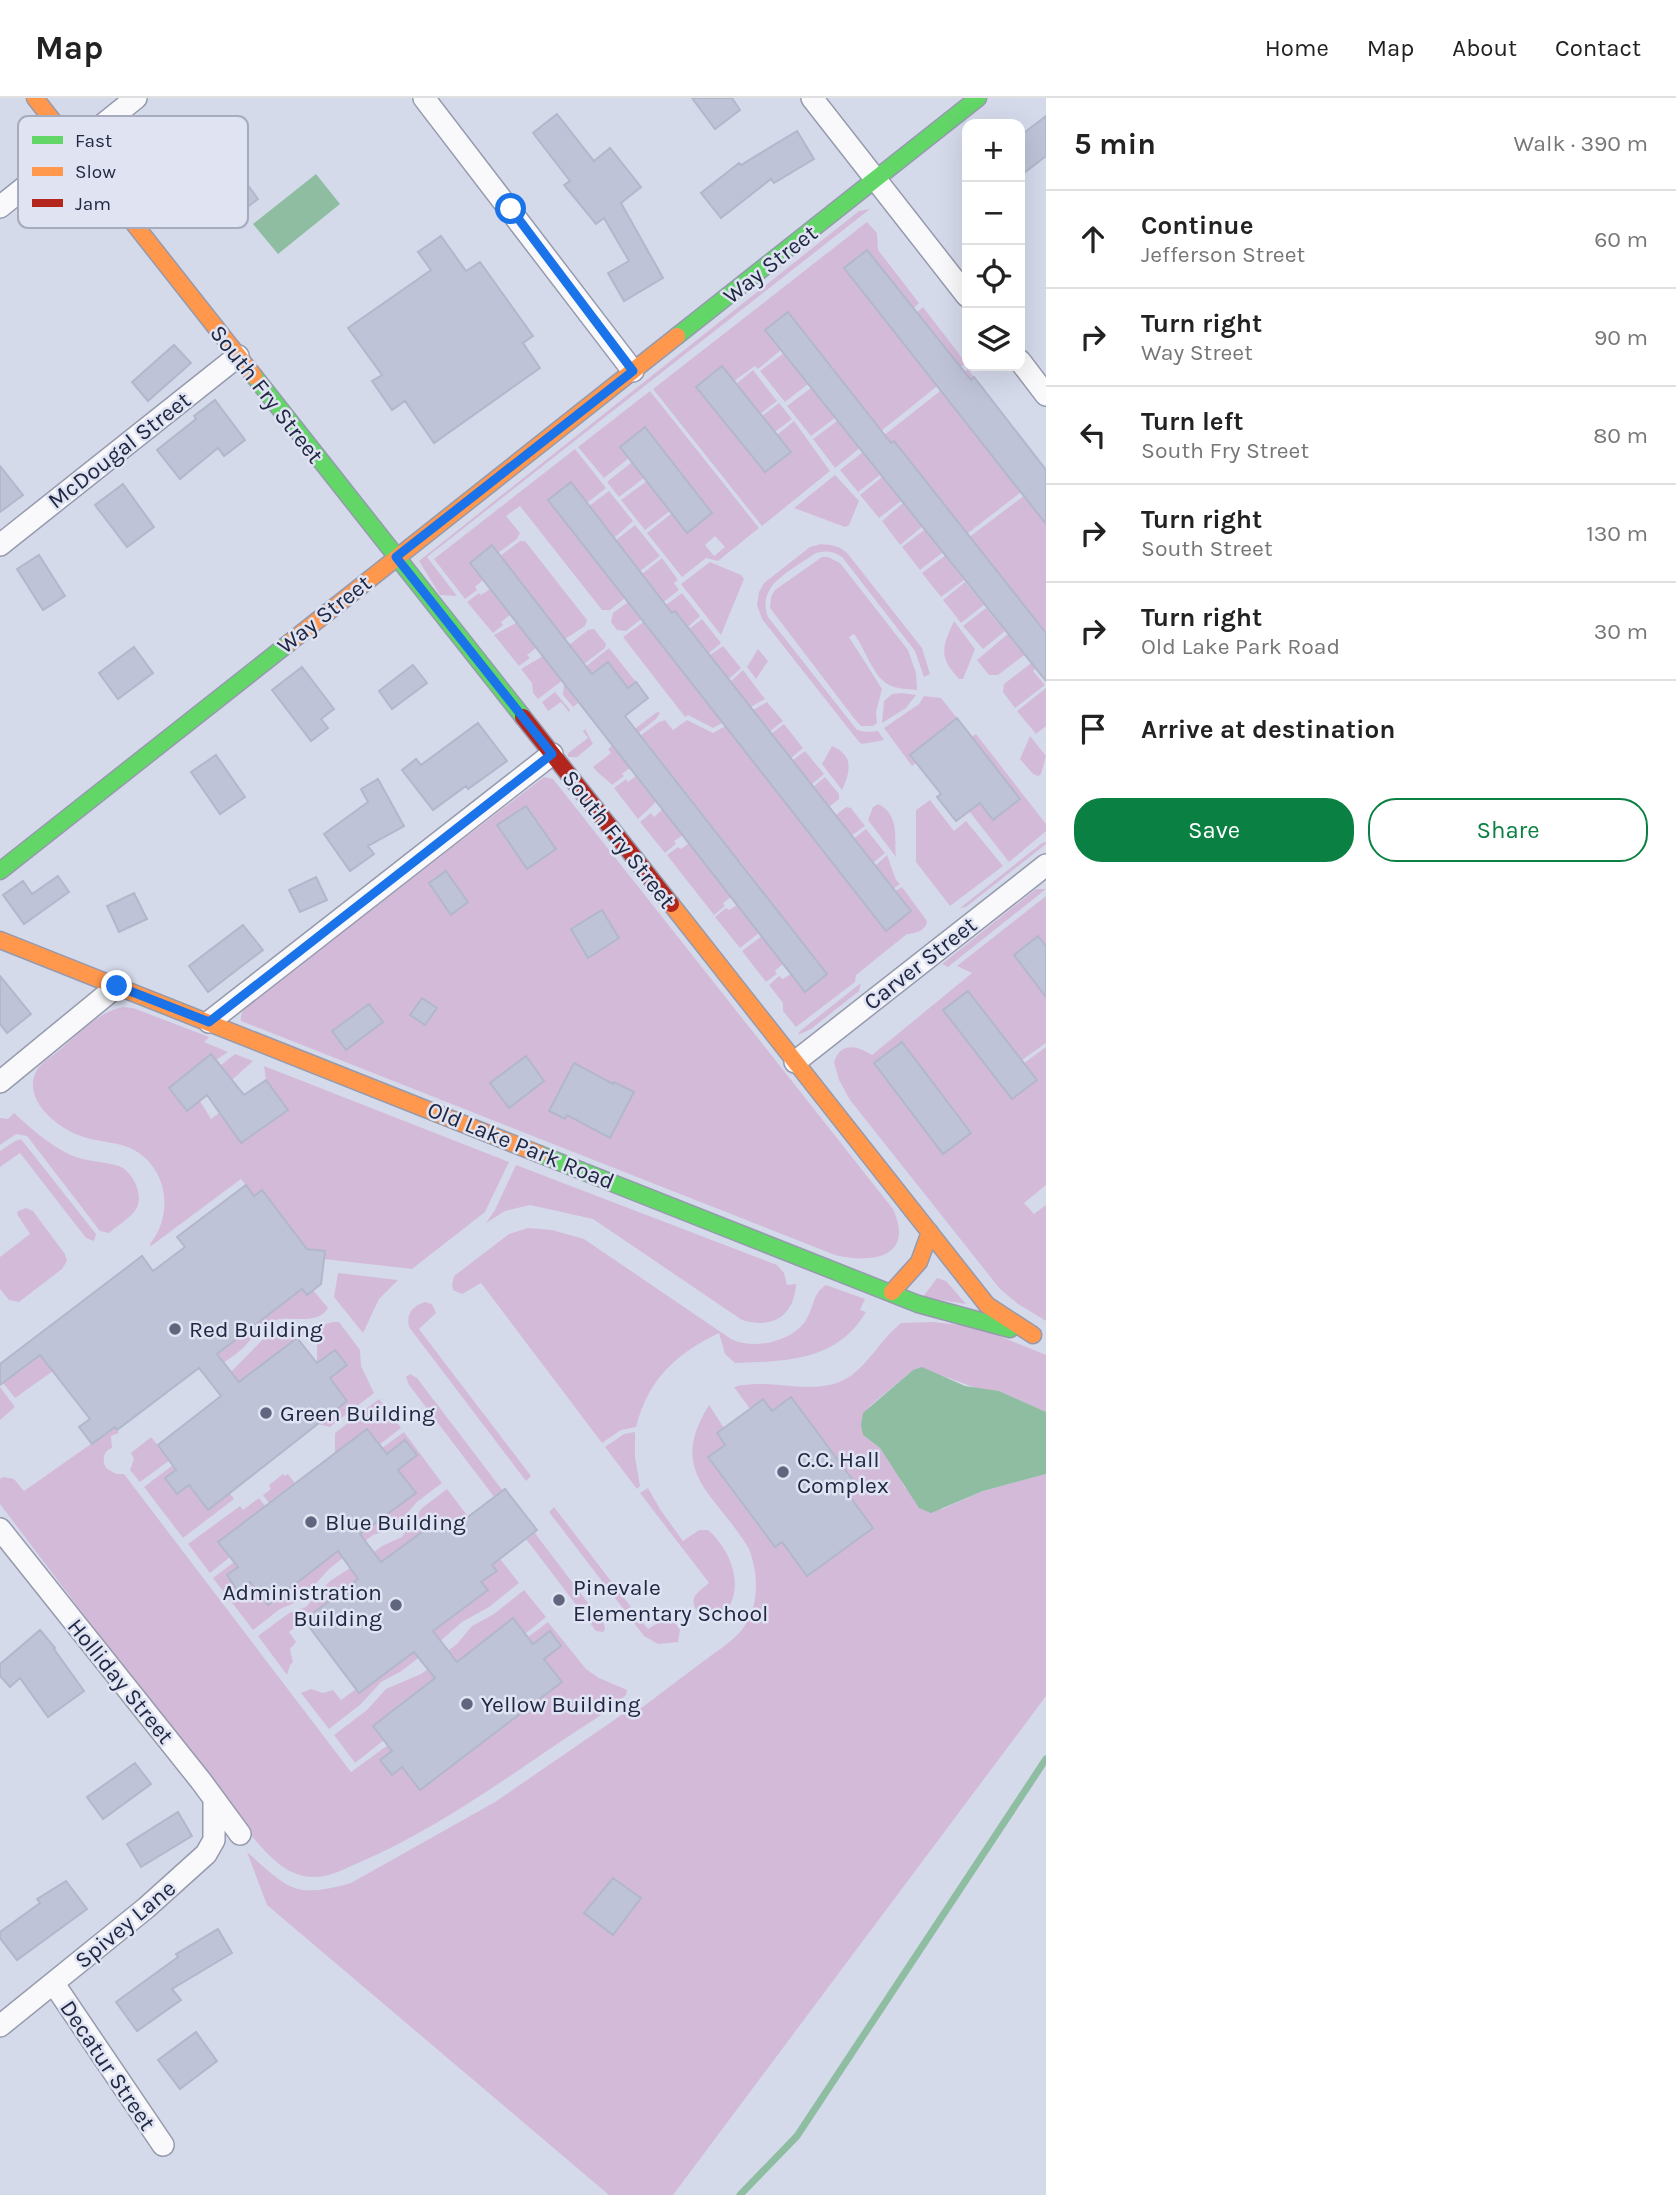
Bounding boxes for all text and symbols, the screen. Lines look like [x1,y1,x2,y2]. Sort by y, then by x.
text: Map [35,29,103,67]
text: Home [1265,34,1329,62]
text: Map [1367,34,1414,62]
text: About [1452,34,1517,62]
text: Contact [1555,34,1641,62]
legend [18,116,248,228]
map controls [962,119,1025,371]
button: + [962,119,1025,182]
text: 5 min [1074,126,1156,162]
text: Fast [75,130,112,152]
text: Walk · 390 m [1514,130,1648,157]
text: Slow [75,161,116,183]
button: − [962,182,1025,245]
text: Jam [75,193,111,215]
route start [495,193,526,224]
text: Continue [1141,210,1253,241]
street label: Way Street [718,219,823,309]
icon: ahead [1074,220,1112,258]
text: 60 m [1594,226,1648,253]
text: Jefferson Street [1141,241,1305,268]
button: locate [962,245,1025,308]
button: layers [962,308,1025,371]
text: Turn right [1141,308,1262,339]
icon: right [1074,318,1112,356]
street label: South Fry Street [204,320,329,469]
text: 90 m [1594,324,1648,351]
text: Way Street [1141,339,1253,366]
street label: McDougal Street [43,386,196,515]
text: Turn left [1141,406,1243,437]
icon: left [1074,416,1112,454]
text: 80 m [1593,422,1648,449]
text: South Fry Street [1141,437,1309,464]
text: Turn right [1141,504,1262,535]
icon: right [1074,514,1112,552]
text: 130 m [1586,520,1648,547]
text: South Street [1141,535,1273,562]
street label: Way Street [272,569,377,659]
text: Turn right [1141,602,1262,633]
icon: right [1074,612,1112,650]
text: 30 m [1594,618,1648,645]
text: Old Lake Park Road [1141,633,1340,660]
icon: arrive [1074,710,1112,748]
text: Arrive at destination [1141,714,1395,745]
street label: South Fry Street [556,765,681,914]
button: Save [1074,798,1354,862]
button: Share [1368,798,1648,862]
street label: Carver Street [859,911,982,1016]
route end [101,970,132,1001]
street label: Old Lake Park Road [423,1096,618,1195]
place label: Red Building [189,1316,323,1343]
marker: Red Building [167,1321,183,1337]
place label: Green Building [280,1400,435,1427]
marker: Green Building [258,1405,274,1421]
place label: C.C. Hall Complex [797,1446,889,1499]
marker: C.C. Hall Complex [775,1464,791,1480]
place label: Blue Building [325,1509,466,1536]
marker: Blue Building [303,1514,319,1530]
place label: Pinevale Elementary School [573,1574,768,1627]
place label: Administration Building [222,1579,382,1632]
marker: Pinevale Elementary School [551,1592,567,1608]
marker: Administration Building [388,1597,404,1613]
street label: Holliday Street [62,1613,180,1750]
place label: Yellow Building [481,1691,640,1718]
marker: Yellow Building [459,1696,475,1712]
street label: Spivey Lane [70,1875,181,1974]
street label: Decatur Street [54,1995,161,2136]

